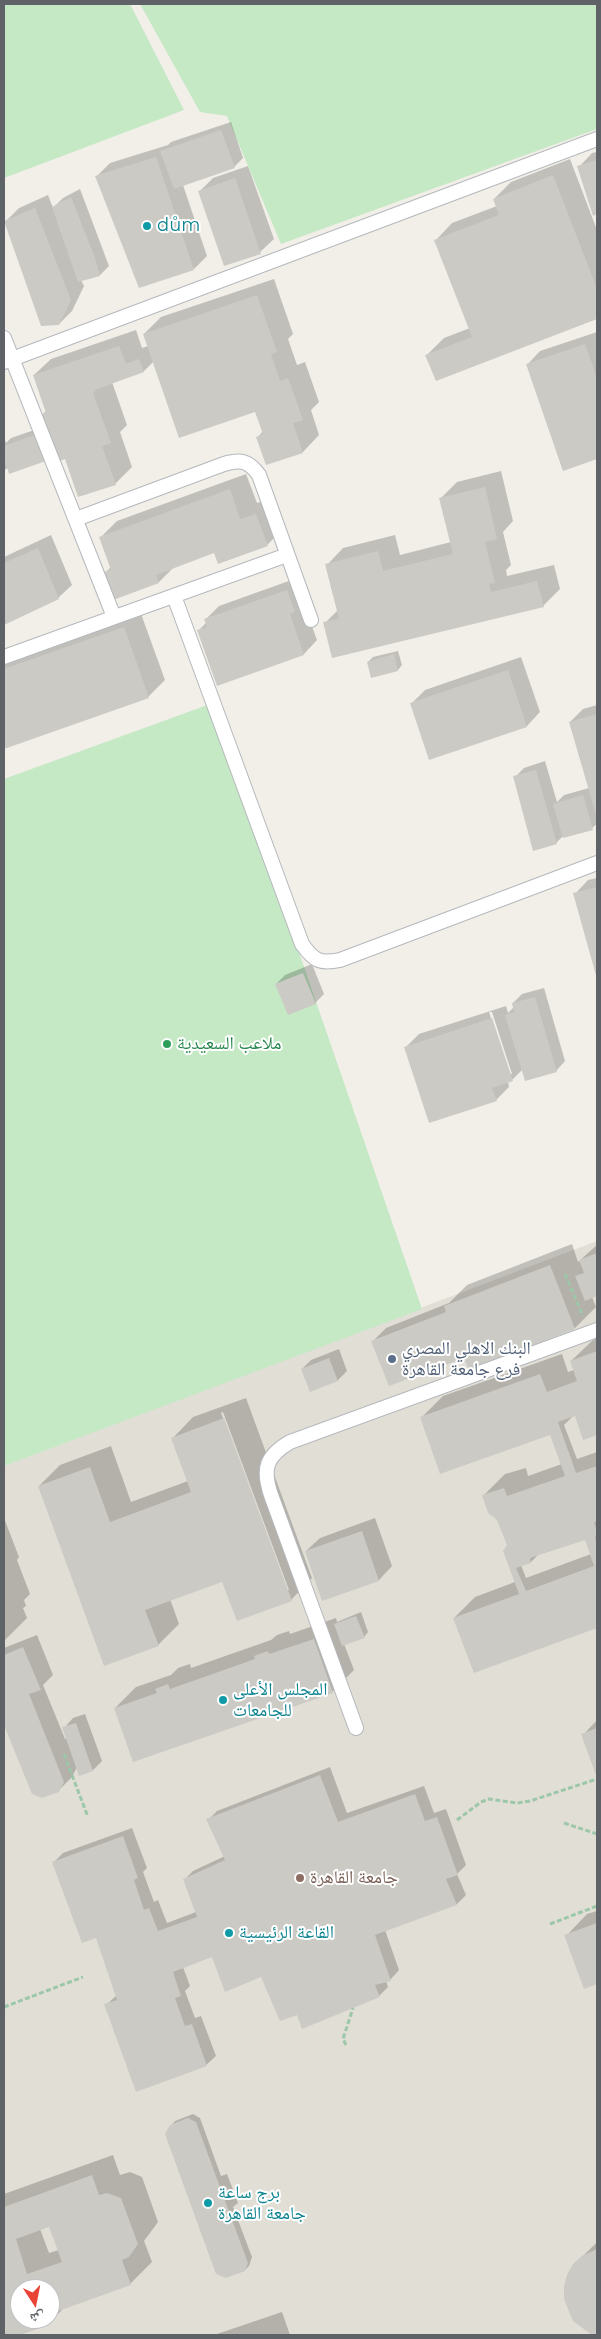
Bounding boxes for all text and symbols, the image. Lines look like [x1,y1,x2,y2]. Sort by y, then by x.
place label: dům [157,215,200,237]
marker: dům [141,220,153,232]
place label: ملاعب السعيدية [177,1033,282,1055]
marker: ملاعب السعيدية [161,1038,173,1050]
place label: البنك الاهلي المصري فرع جامعة القاهرة [402,1338,531,1380]
marker: البنك الاهلي المصري فرع جامعة القاهرة [386,1353,398,1365]
place label: المجلس الأعلى للجامعات [233,1679,327,1722]
marker: المجلس الأعلى للجامعات [217,1694,229,1706]
place label: جامعة القاهرة [310,1867,398,1889]
marker: جامعة القاهرة [294,1872,306,1884]
place label: القاعة الرئيسية [239,1922,334,1944]
marker: القاعة الرئيسية [223,1927,235,1939]
place label: برج ساعة جامعة القاهرة [218,2182,306,2224]
marker: برج ساعة جامعة القاهرة [202,2197,214,2209]
north arrow [10,2279,60,2329]
text: ش [29,2307,47,2328]

